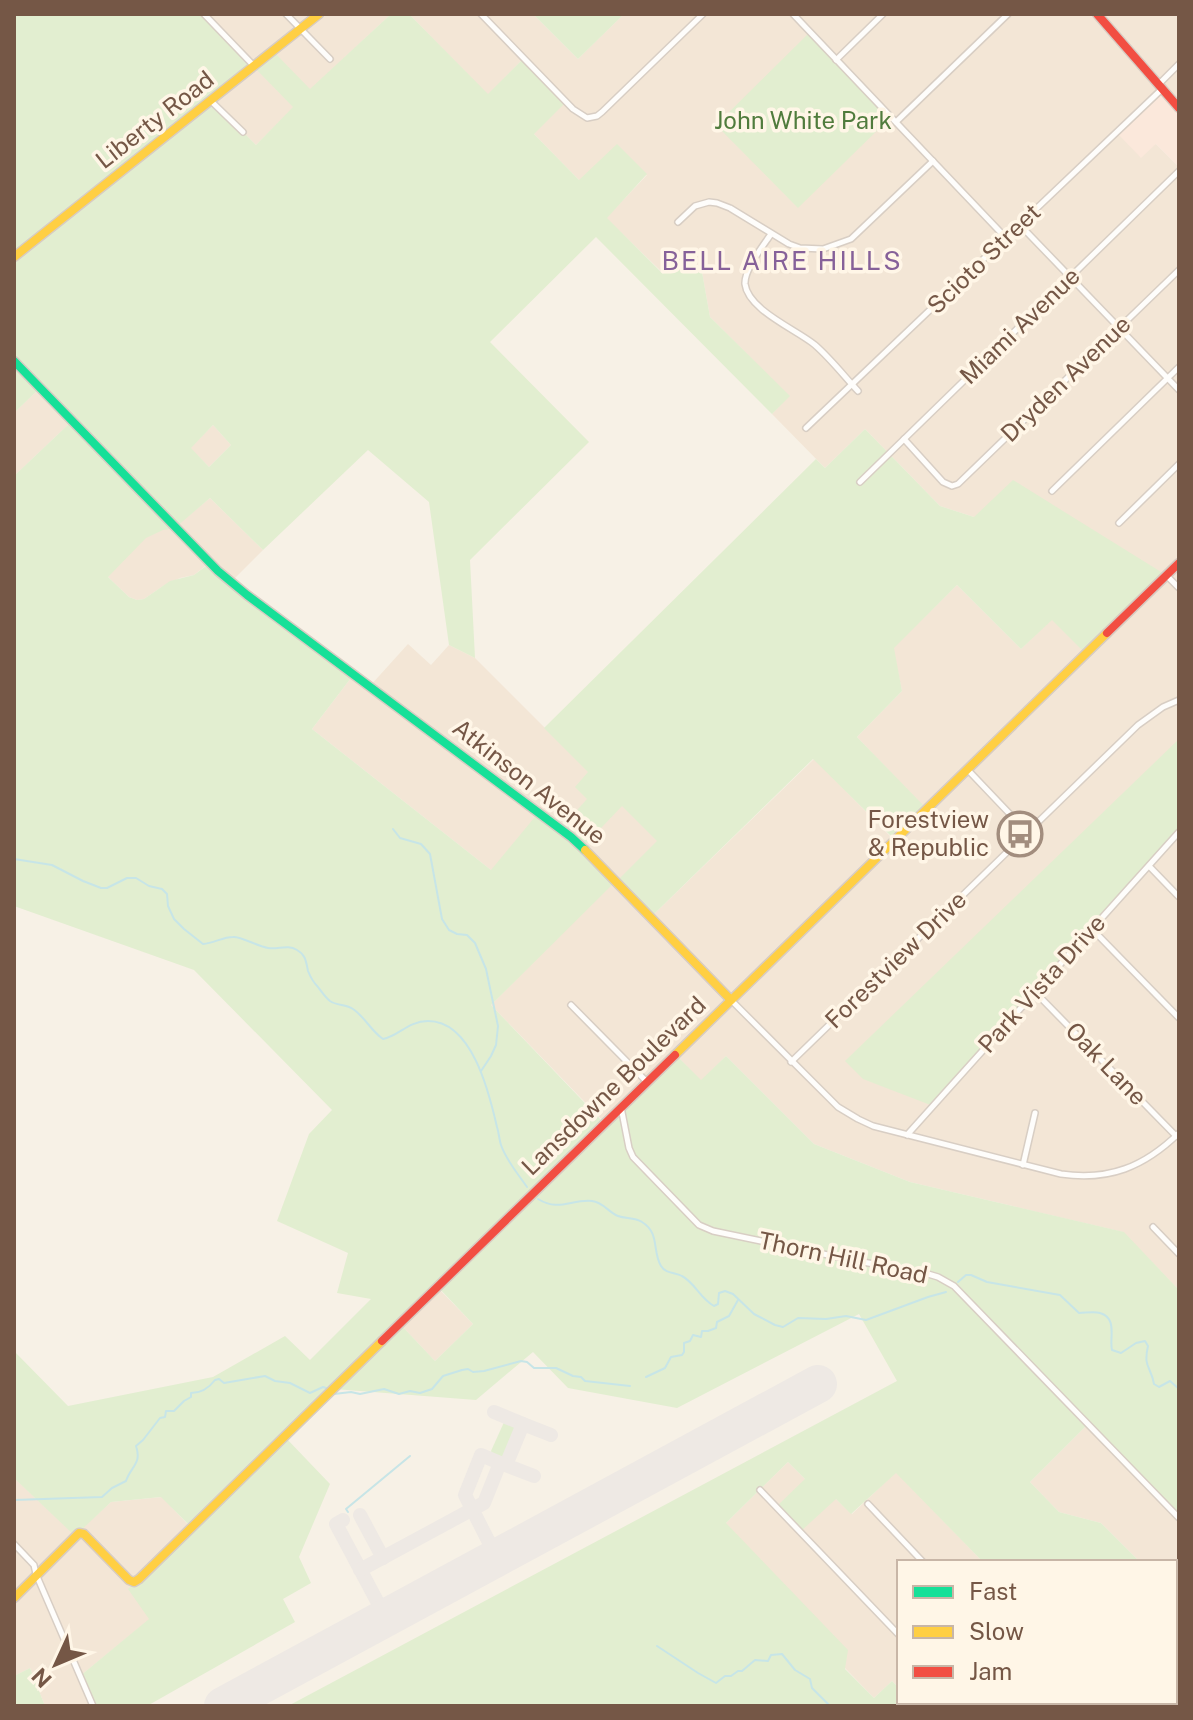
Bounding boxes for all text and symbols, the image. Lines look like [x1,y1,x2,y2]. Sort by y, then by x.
street label: Liberty Road [90,65,219,174]
park label: John White Park [714,106,892,134]
street label: Scioto Street [921,197,1046,319]
district label: BELL AIRE HILLS [661,245,903,276]
street label: Miami Avenue [954,261,1085,389]
street label: Dryden Avenue [995,310,1136,447]
street label: Atkinson Avenue [448,713,612,850]
place label: Forestview & Republic [867,805,989,861]
bus stop icon: Forestview & Republic [996,810,1044,858]
street label: Forestview Drive [819,885,971,1034]
street label: Park Vista Drive [972,908,1111,1058]
street label: Lansdowne Boulevard [516,990,711,1180]
street label: Oak Lane [1060,1016,1153,1110]
street label: Thorn Hill Road [756,1225,930,1289]
legend [897,1560,1177,1704]
text: Fast [969,1577,1017,1605]
text: Slow [969,1617,1024,1645]
north arrow [16,1624,96,1704]
text: Jam [969,1657,1012,1685]
text: N [26,1663,57,1693]

